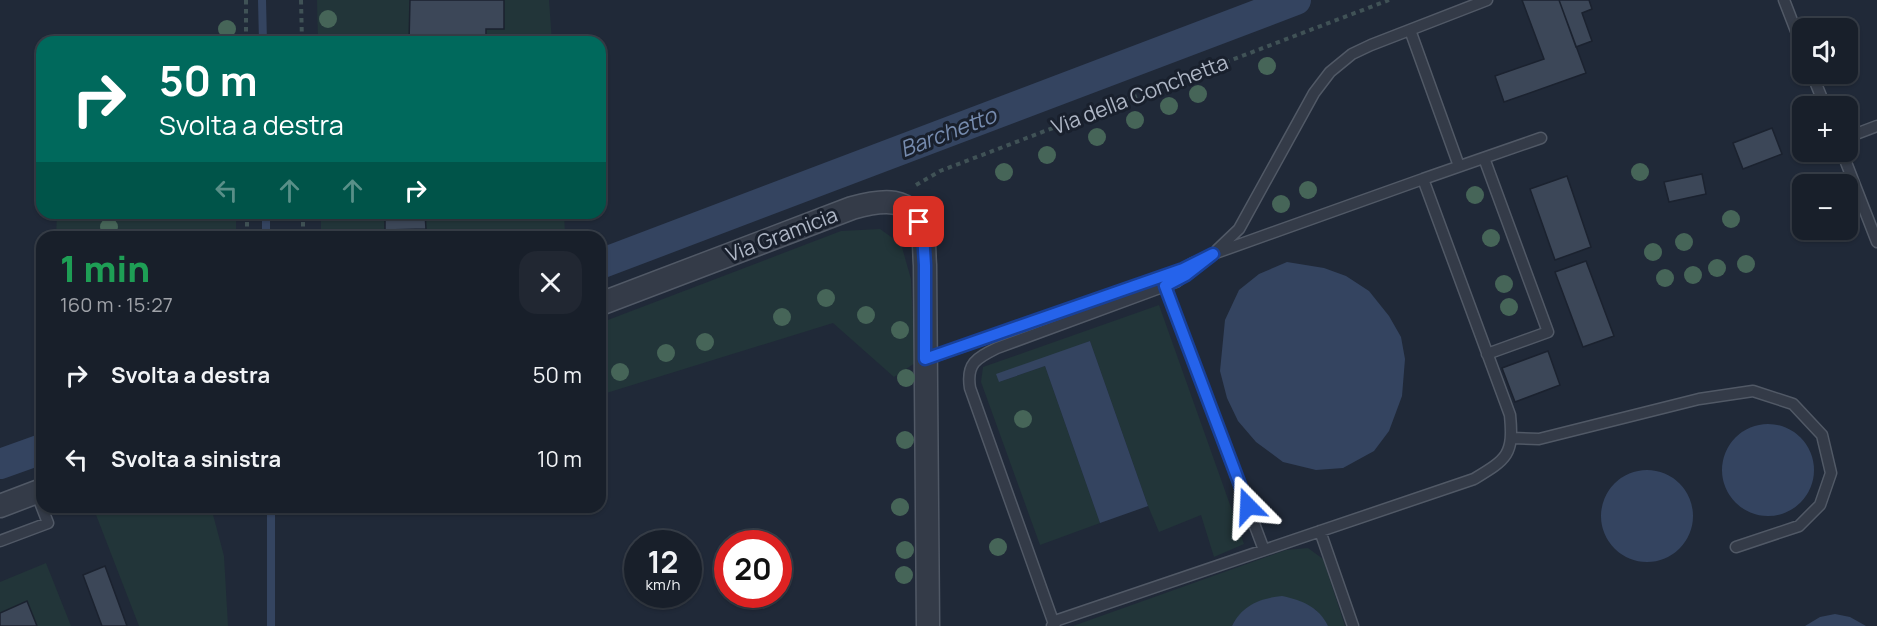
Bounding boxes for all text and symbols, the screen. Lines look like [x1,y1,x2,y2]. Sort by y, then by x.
map controls [1792,18,1858,240]
button: sound [1792,18,1858,84]
street label: Via della Conchetta [1047,48,1232,141]
text: 50 m [159,51,257,109]
icon: right [60,60,138,138]
button: + [1792,96,1858,162]
water label: Barchetto [896,99,1002,164]
text: Svolta a destra [159,106,344,143]
icon: left [210,174,243,207]
icon: ahead [273,174,306,207]
icon: ahead [336,174,369,207]
icon: right [399,174,432,207]
button: − [1792,174,1858,240]
pin [893,196,944,247]
street label: Via Gramicia [722,200,841,268]
icon: arrive [902,205,935,238]
text: 1 min [60,244,150,293]
button: close [519,251,582,314]
text: 160 m · 15:27 [60,291,173,318]
icon: right [60,359,93,392]
text: Svolta a destra [111,360,270,390]
text: 50 m [533,360,582,390]
icon: left [60,443,93,476]
text: Svolta a sinistra [111,444,281,474]
text: 10 m [537,444,582,474]
position arrow [1216,474,1280,538]
speed limit sign: 20 [714,530,792,608]
text: 12 [647,541,679,582]
text: km/h [646,574,680,595]

